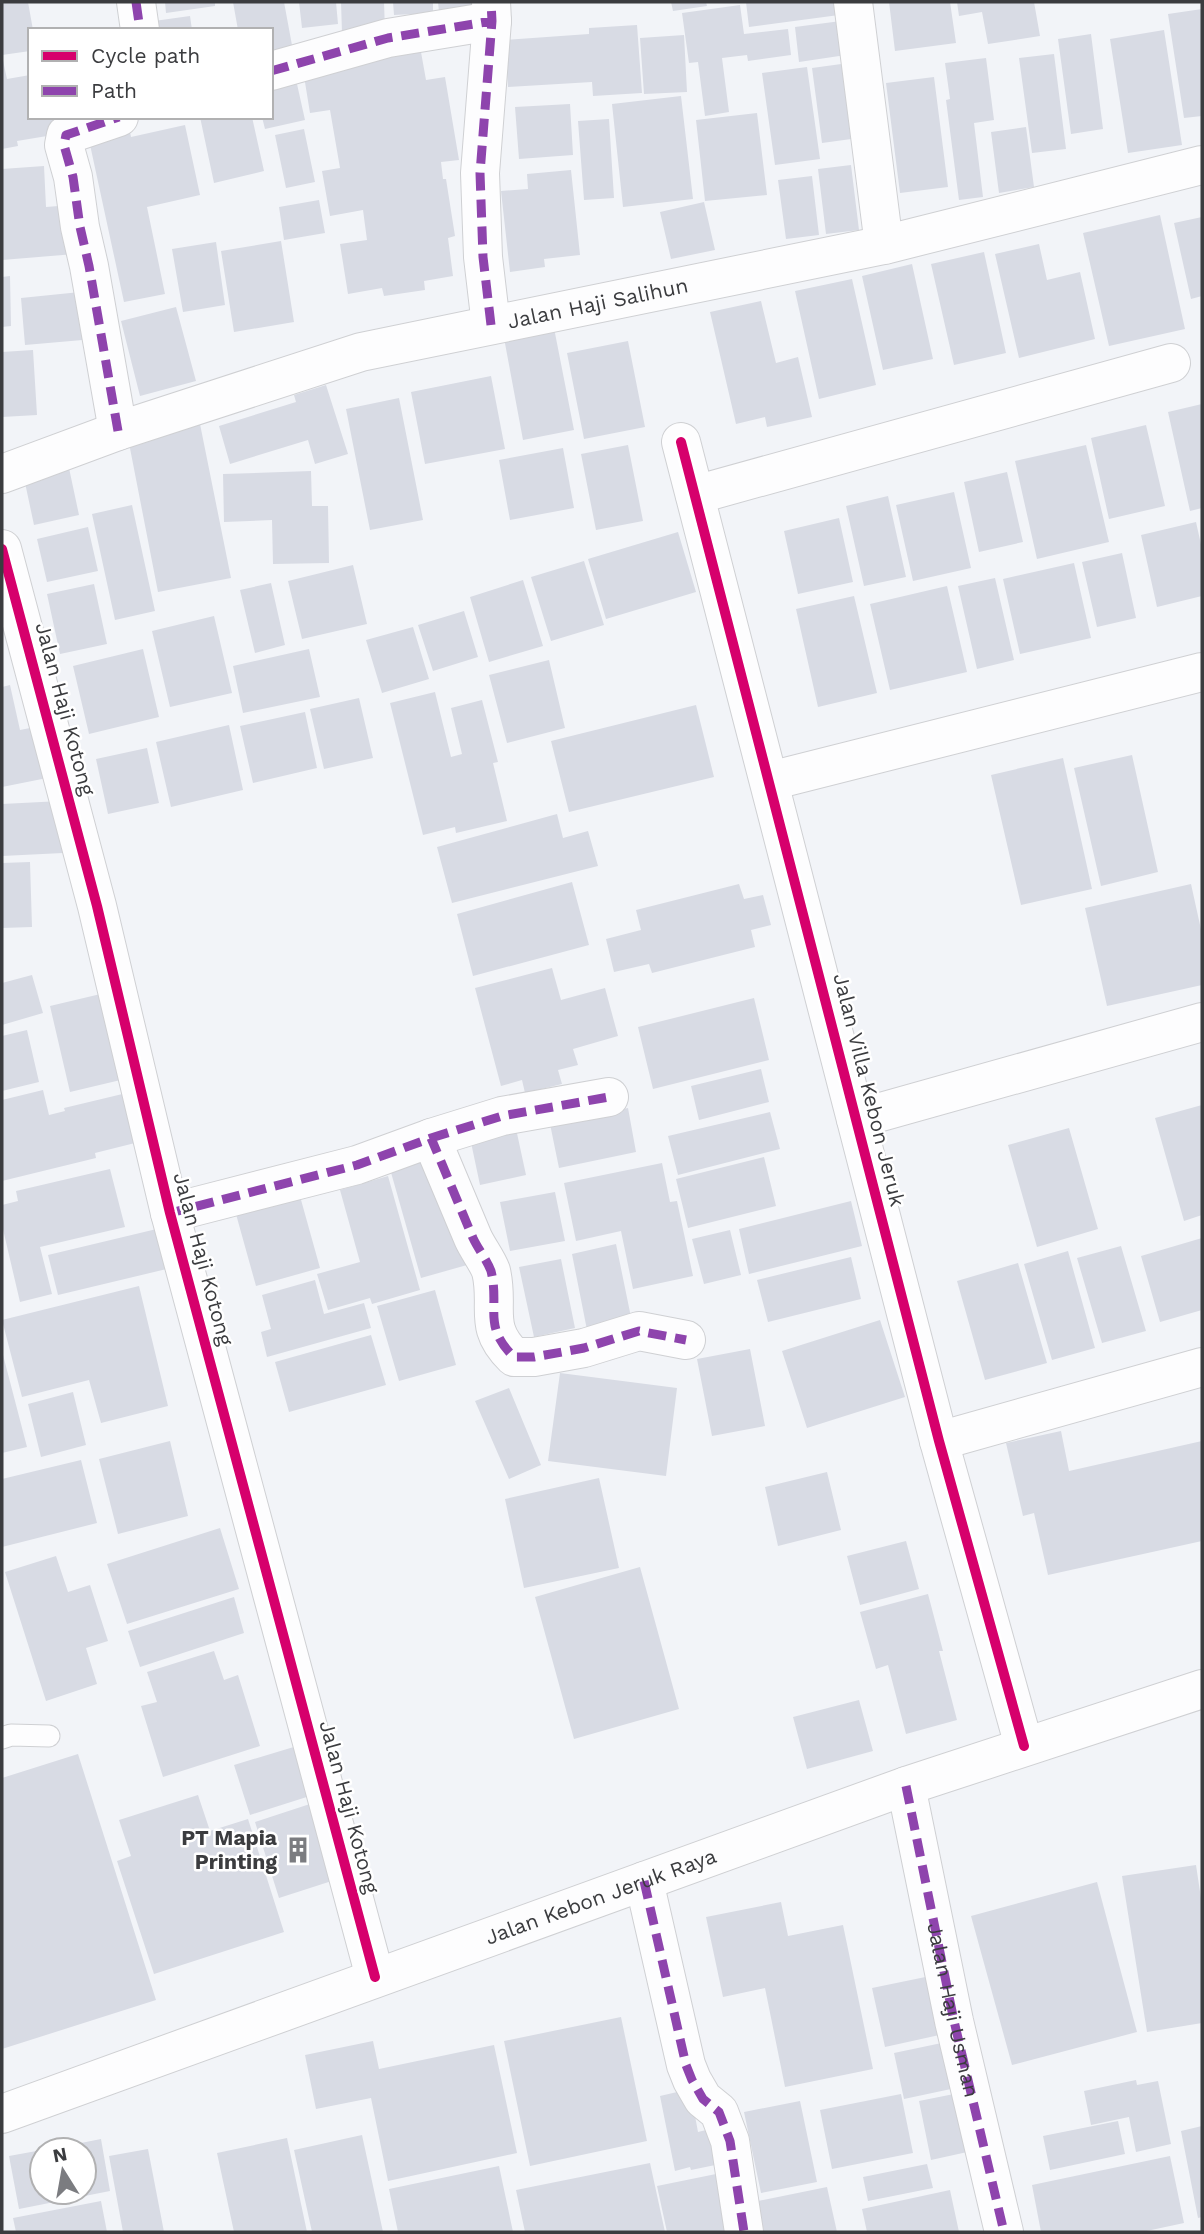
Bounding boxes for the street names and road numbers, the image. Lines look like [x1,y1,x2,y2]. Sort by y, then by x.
street label: Jalan Haji Salihun [505,272,690,334]
street label: Jalan Haji Kotong [30,620,101,799]
street label: Jalan Villa Kebon Jeruk [828,971,911,1209]
street label: Jalan Haji Kotong [168,1170,239,1349]
street label: Jalan Haji Kotong [314,1718,385,1897]
street label: Jalan Kebon Jeruk Raya [482,1843,720,1950]
street label: Jalan Haji Usman [922,1921,985,2100]

